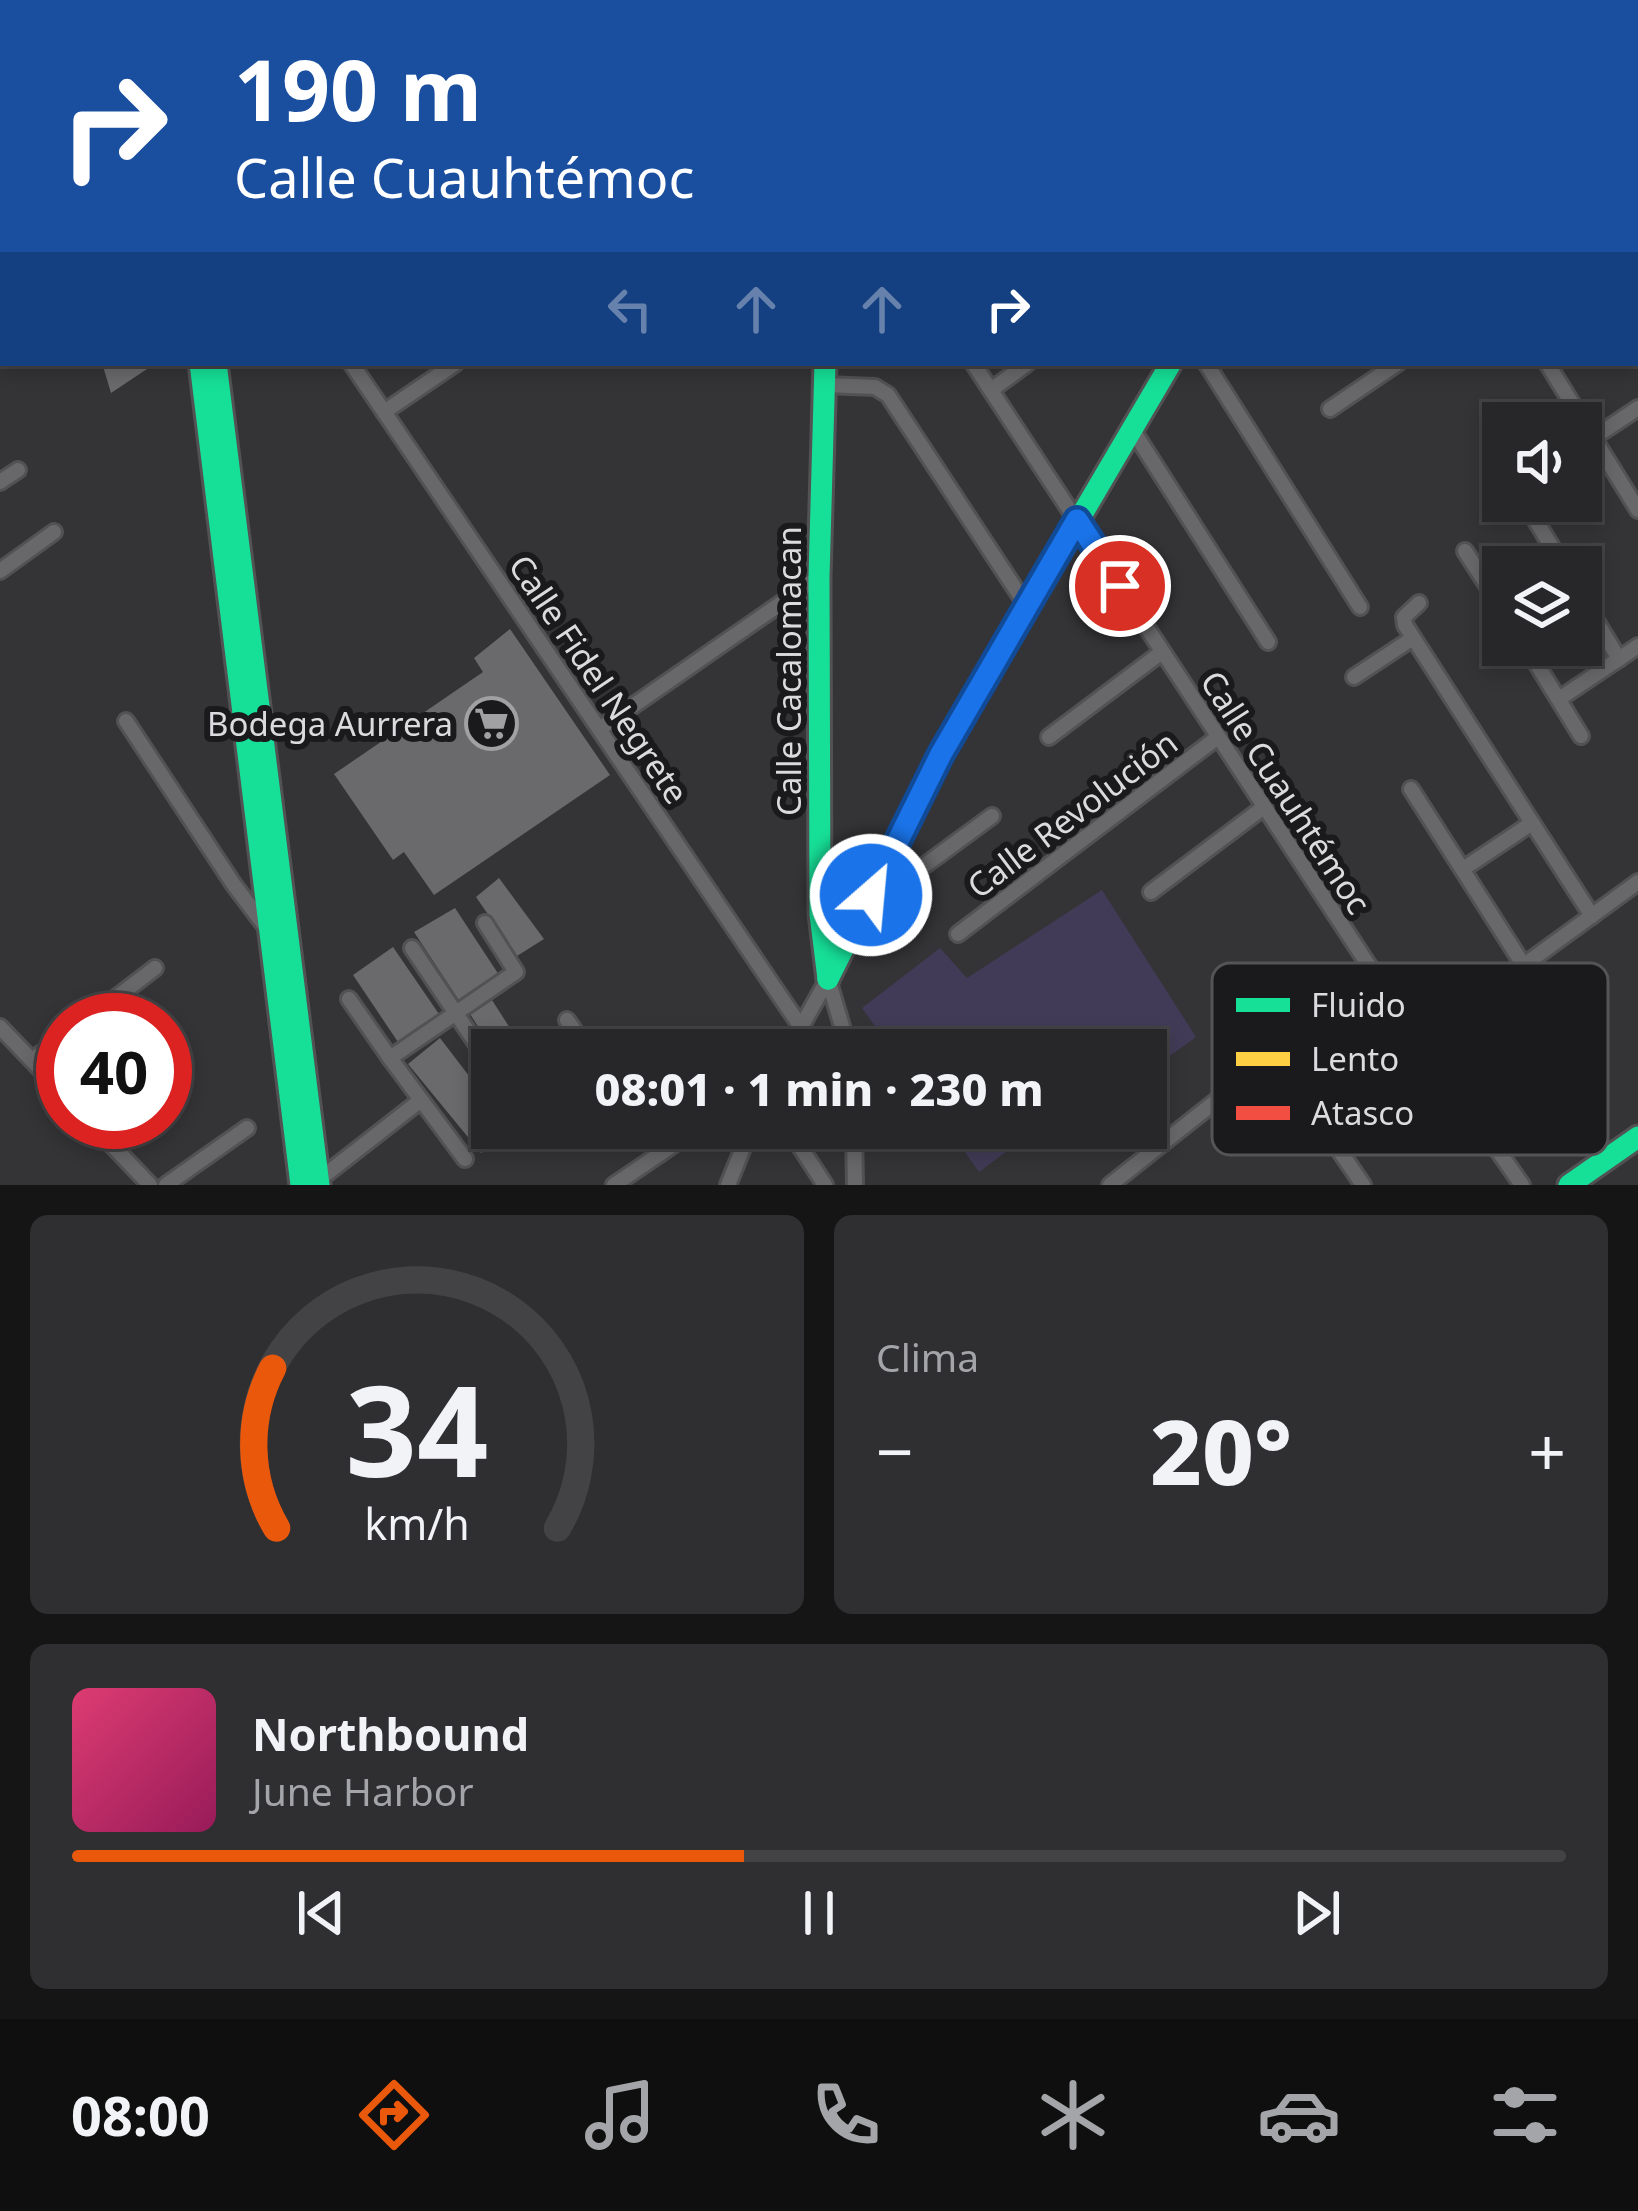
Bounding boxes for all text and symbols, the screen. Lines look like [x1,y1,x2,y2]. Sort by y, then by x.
text: 190 m [234,31,482,146]
icon: right [36,48,192,204]
text: Calle Cuauhtémoc [234,140,694,214]
icon: left [597,276,663,342]
icon: ahead [723,276,789,342]
icon: ahead [849,276,915,342]
icon: right [975,276,1041,342]
map controls [1482,402,1602,666]
button: sound [1482,402,1602,522]
street label: Calle Cacalomacan [766,526,811,816]
pin [1069,535,1171,637]
street label: Calle Fidel Negrete [499,546,699,812]
button: layers [1482,546,1602,666]
icon: arrive [1087,553,1153,619]
street label: Calle Cuauhtémoc [1191,662,1381,922]
supermarket icon: Bodega Aurrera [464,695,520,751]
place label: Bodega Aurrera [207,701,453,746]
street label: Calle Revolución [958,720,1186,908]
position arrow [808,832,934,958]
legend [1212,963,1608,1155]
text: Fluido [1311,982,1406,1027]
speed limit sign: 40 [36,993,192,1149]
text: Lento [1311,1036,1399,1081]
text: 08:01 · 1 min · 230 m [594,1058,1044,1119]
text: Atasco [1311,1090,1414,1135]
text: Clima [876,1330,979,1383]
text: 34 [346,1344,488,1514]
text: 20° [1150,1389,1292,1511]
text: − [876,1405,914,1495]
text: + [1528,1405,1566,1495]
text: km/h [364,1493,470,1552]
text: Northbound [252,1703,529,1764]
text: June Harbor [252,1764,474,1817]
icon: previous [288,1880,354,1946]
icon: pause [786,1880,852,1946]
icon: next [1284,1880,1350,1946]
icon: directions [352,2073,436,2157]
icon: music [578,2073,662,2157]
icon: phone [804,2073,888,2157]
icon: climate [1031,2073,1115,2157]
icon: car [1257,2073,1341,2157]
icon: filters [1483,2073,1567,2157]
text: 08:00 [71,2078,210,2152]

